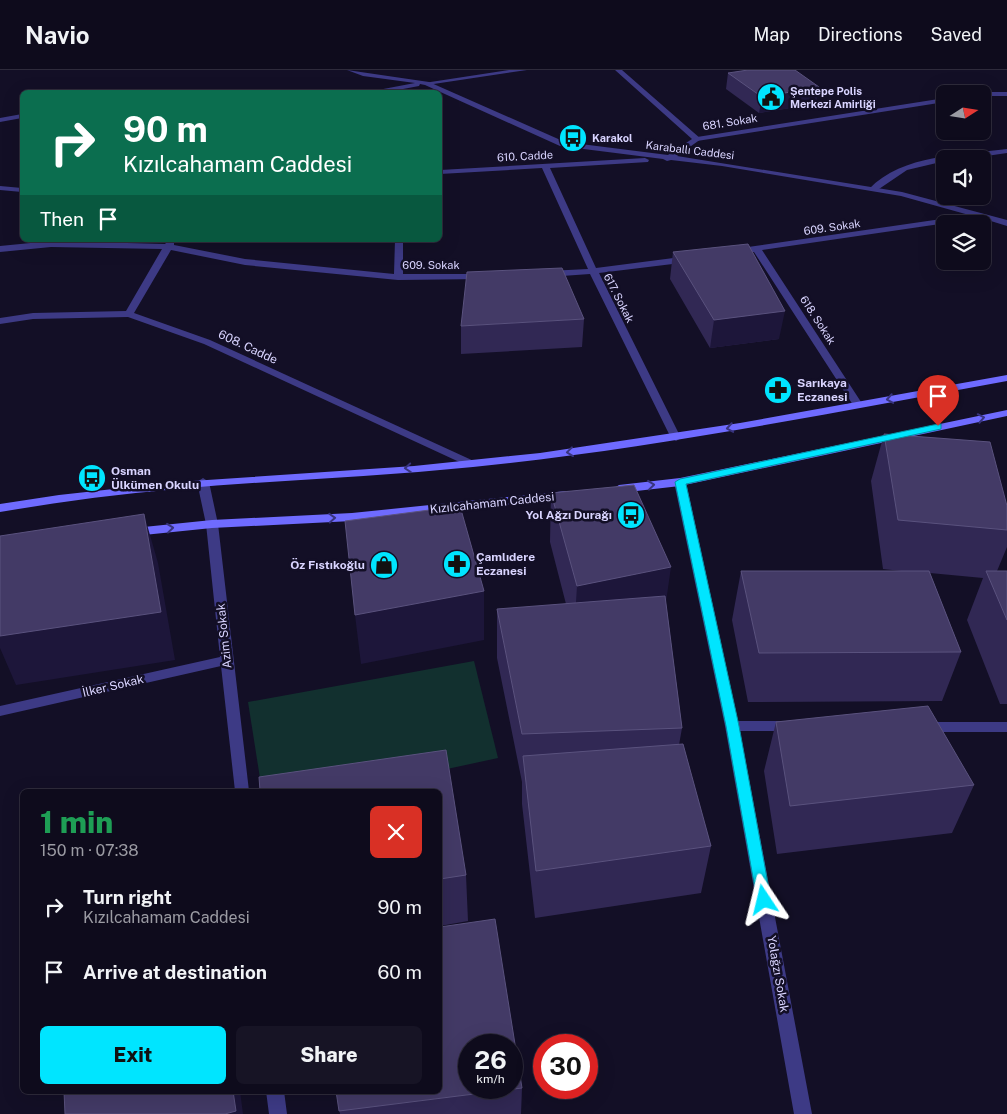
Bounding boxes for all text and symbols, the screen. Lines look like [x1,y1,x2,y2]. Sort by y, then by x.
text: Navio [25,21,90,49]
text: Map [753,24,790,45]
text: Directions [818,24,903,45]
text: Saved [931,24,982,45]
public building icon: Şentepe Polis Merkezi Amirliği [756,82,786,112]
place label: Şentepe Polis Merkezi Amirliği [790,85,876,110]
north arrow [936,85,991,140]
map controls [936,85,991,270]
text: 90 m [123,109,208,150]
icon: right [40,110,105,175]
street label: 681. Sokak [702,112,758,132]
bus stop icon: Karakol [558,123,588,153]
place label: Karakol [592,132,633,144]
street label: Karaballı Caddesi [645,139,735,161]
street label: 610. Cadde [497,149,553,163]
button: sound [936,150,991,205]
text: Kızılcahamam Caddesi [123,151,352,177]
icon: arrive [94,205,122,233]
text: Then [40,208,84,230]
button: layers [936,215,991,270]
street label: 609. Sokak [803,217,861,237]
street label: 609. Sokak [402,259,460,271]
street label: 617. Sokak [601,271,637,325]
street label: 618. Sokak [798,293,838,347]
street label: 608. Cadde [216,327,280,367]
pharmacy icon: Sarıkaya Eczanesi [763,375,793,405]
pin [917,375,959,426]
place label: Sarıkaya Eczanesi [797,376,847,404]
icon: arrive [924,382,952,410]
one-way arrow [886,394,895,404]
one-way arrow [977,413,985,424]
one-way arrow [726,423,735,433]
one-way arrow [565,446,574,456]
one-way arrow [404,462,412,473]
bus stop icon: Osman Ülkümen Okulu [77,463,107,493]
place label: Osman Ülkümen Okulu [111,464,199,492]
one-way arrow [647,480,655,491]
street label: Kızılcahamam Caddesi [429,490,555,516]
bus stop icon: Yol Ağzı Durağı [616,500,646,530]
place label: Yol Ağzı Durağı [525,508,612,522]
one-way arrow [328,512,336,523]
one-way arrow [166,523,174,534]
pharmacy icon: Çamlıdere Eczanesi [442,549,472,579]
shop icon: Öz Fıstıkoğlu [369,550,399,580]
place label: Çamlıdere Eczanesi [476,550,535,578]
place label: Öz Fıstıkoğlu [290,557,365,572]
street label: Azim Sokak [214,602,234,669]
street label: İlker Sokak [81,672,145,700]
text: 1 min [40,804,113,840]
button: close [370,806,422,858]
text: 150 m · 07:38 [40,841,139,860]
position arrow [737,873,789,925]
text: Turn right [83,886,172,908]
icon: right [40,893,68,921]
text: 90 m [378,896,422,918]
text: Kızılcahamam Caddesi [83,908,250,927]
street label: Yolağzı Sokak [764,935,792,1014]
icon: arrive [40,958,68,986]
text: Arrive at destination [83,961,267,983]
text: 60 m [378,961,422,983]
button: Exit [40,1026,226,1084]
button: Share [236,1026,422,1084]
speed limit sign: 30 [533,1034,598,1099]
text: 26 [474,1045,507,1075]
text: km/h [476,1072,505,1086]

